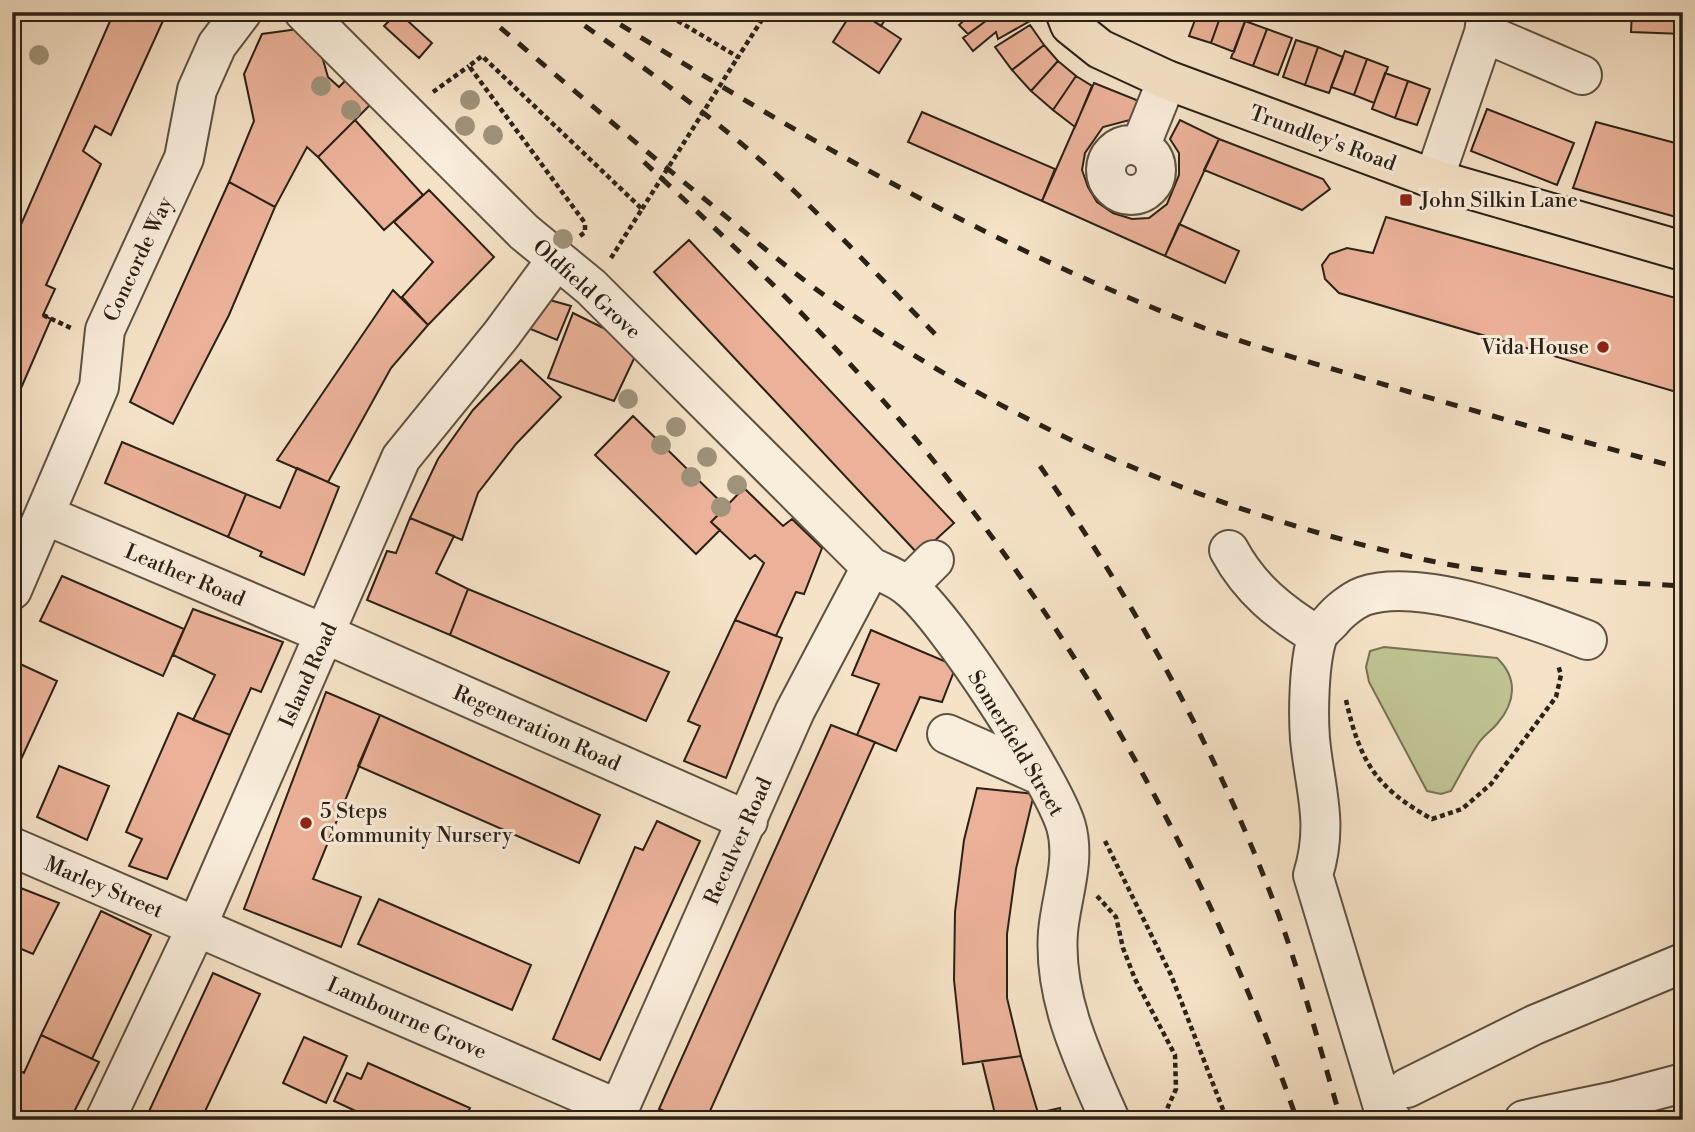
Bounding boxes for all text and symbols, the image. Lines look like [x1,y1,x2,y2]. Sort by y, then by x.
street label: Trundley's Road [1246,100,1399,177]
place label: John Silkin Lane [1419,188,1578,214]
street label: Concorde Way [99,192,180,326]
marker: John Silkin Lane [1398,192,1414,208]
street label: Oldfield Grove [527,234,646,345]
place label: Vida House [1480,335,1589,361]
marker: Vida House [1595,339,1611,355]
street label: Leather Road [121,539,249,613]
street label: Island Road [274,619,343,732]
street label: Somerfield Street [961,666,1069,822]
street label: Regeneration Road [449,680,624,778]
street label: Reculver Road [699,774,779,909]
place label: 5 Steps Community Nursery [320,799,513,849]
marker: 5 Steps Community Nursery [298,815,314,831]
street label: Marley Street [40,851,167,925]
street label: Lambourne Grove [323,972,490,1066]

